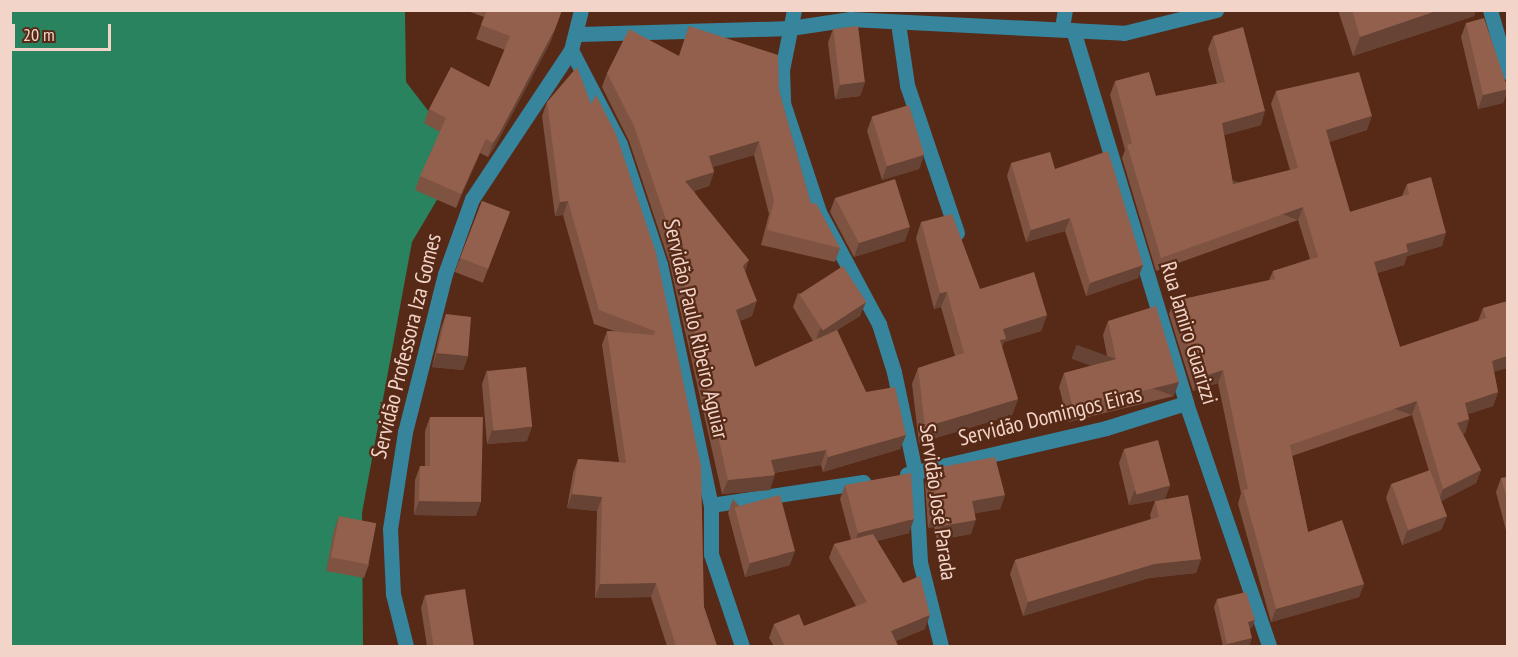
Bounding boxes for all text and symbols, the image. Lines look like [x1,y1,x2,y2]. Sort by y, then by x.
scale bar [15,12,114,50]
text: 20 m [23,23,55,46]
street label: Servidão Paulo Ribeiro Aguiar [658,216,734,442]
street label: Servidão Professora Iza Gomes [365,231,447,461]
street label: Rua Jamiro Guarizzi [1155,259,1223,407]
street label: Servidão Domingos Eiras [956,380,1144,452]
street label: Servidão José Parada [914,422,962,582]

